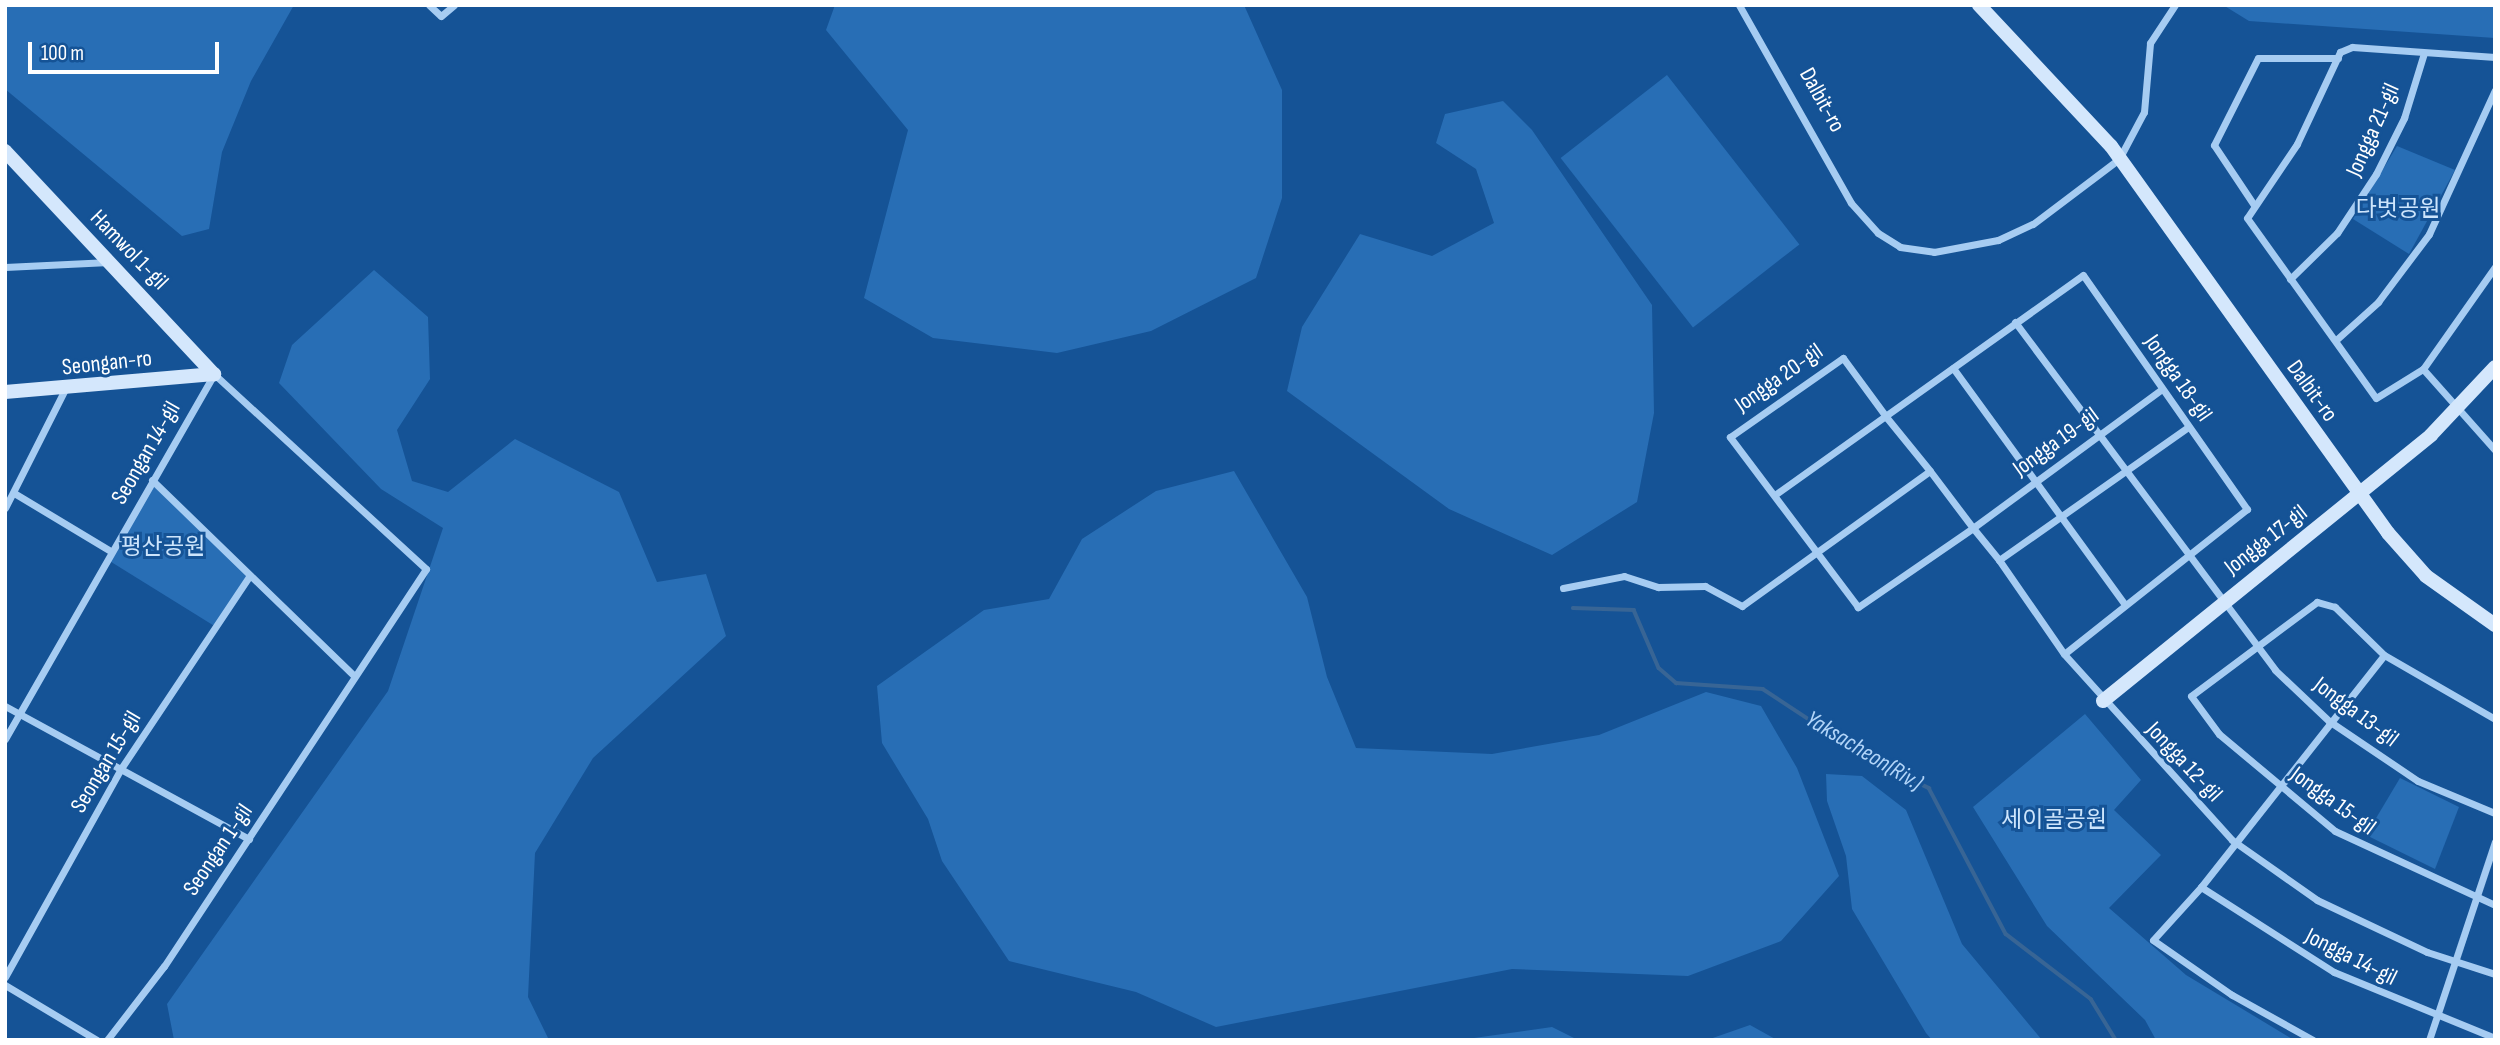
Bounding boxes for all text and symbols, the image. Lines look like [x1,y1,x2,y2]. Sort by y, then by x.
scale bar [32,28,222,72]
text: 100 m [41,41,84,66]
street label: Dalbit-ro [1793,63,1851,137]
street label: Jongga 21-gil [2340,79,2406,181]
park label: 다벗공원 [2356,195,2440,223]
street label: Hamwol 1-gil [84,204,174,296]
street label: Jongga 18-gil [2138,329,2218,427]
street label: Jongga 20-gil [1730,338,1828,418]
street label: Seongan-ro [61,345,153,381]
street label: Dalbit-ro [2280,355,2344,427]
street label: Seongan 14-gil [106,397,186,509]
street label: Jongga 19-gil [2008,402,2104,482]
street label: Jongga 17-gil [2219,499,2313,581]
park label: 평산공원 [121,533,205,561]
street label: Jongga 13-gil [2308,671,2404,753]
water label: Yaksacheon(Riv.) [1800,705,1928,797]
street label: Seongan 15-gil [65,706,147,818]
street label: Jongga 12-gil [2140,716,2228,808]
street label: Jongga 15-gil [2285,761,2381,841]
street label: Seongan 1-gil [177,799,259,901]
park label: 세이골공원 [2001,806,2107,834]
street label: Jongga 14-gil [2301,922,2401,992]

